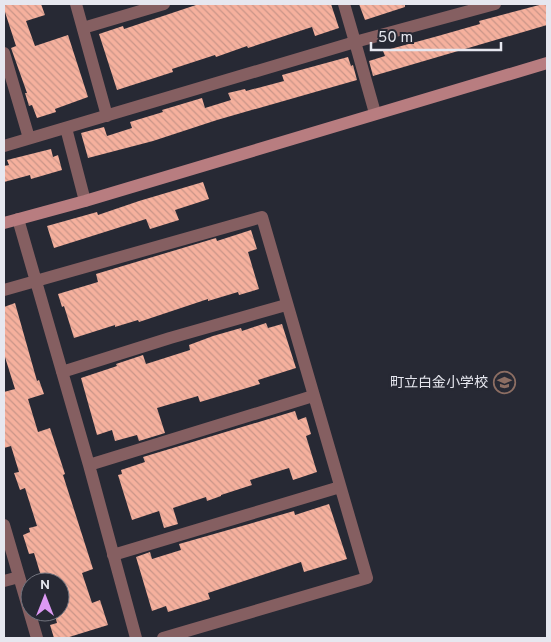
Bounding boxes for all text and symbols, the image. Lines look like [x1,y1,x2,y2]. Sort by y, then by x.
scale bar [371,20,501,52]
text: 50 m [378,29,413,48]
school or university icon: 町立白金小学校 [492,371,516,395]
place label: 町立白金小学校 [390,375,488,392]
north arrow [20,572,70,622]
text: N [40,577,50,594]

